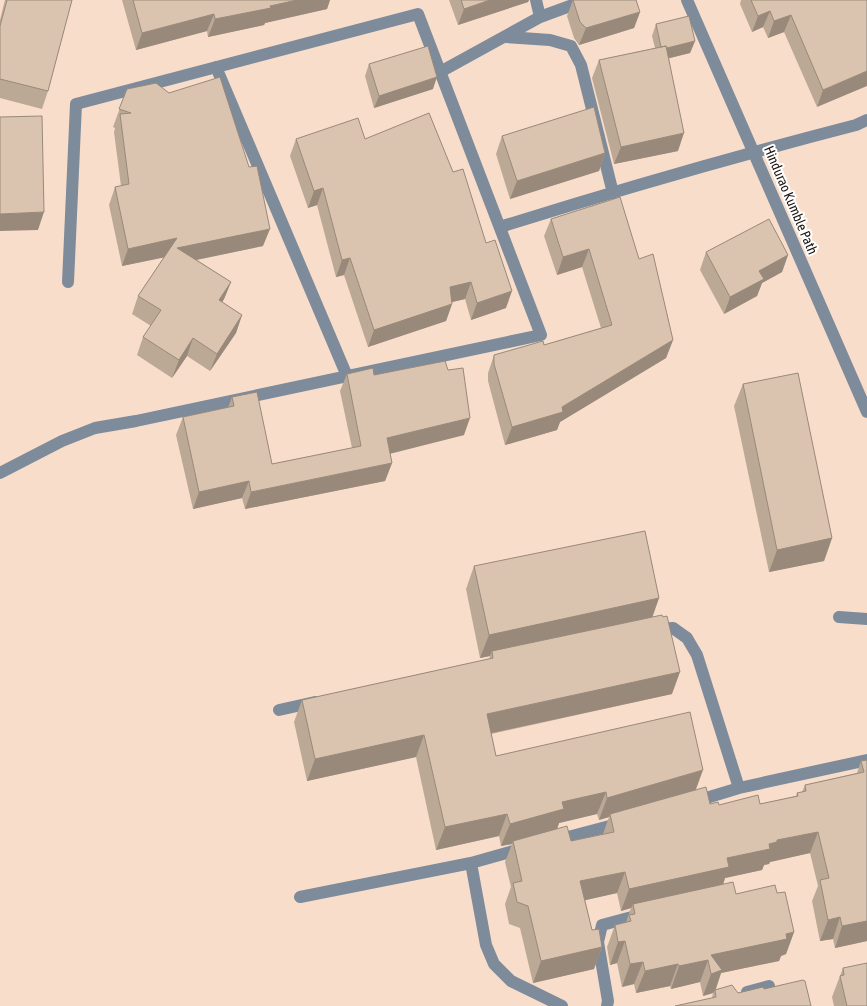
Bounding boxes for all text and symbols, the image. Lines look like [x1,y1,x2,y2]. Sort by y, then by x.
street label: Hindurao Kumble Path [761,143,821,257]

